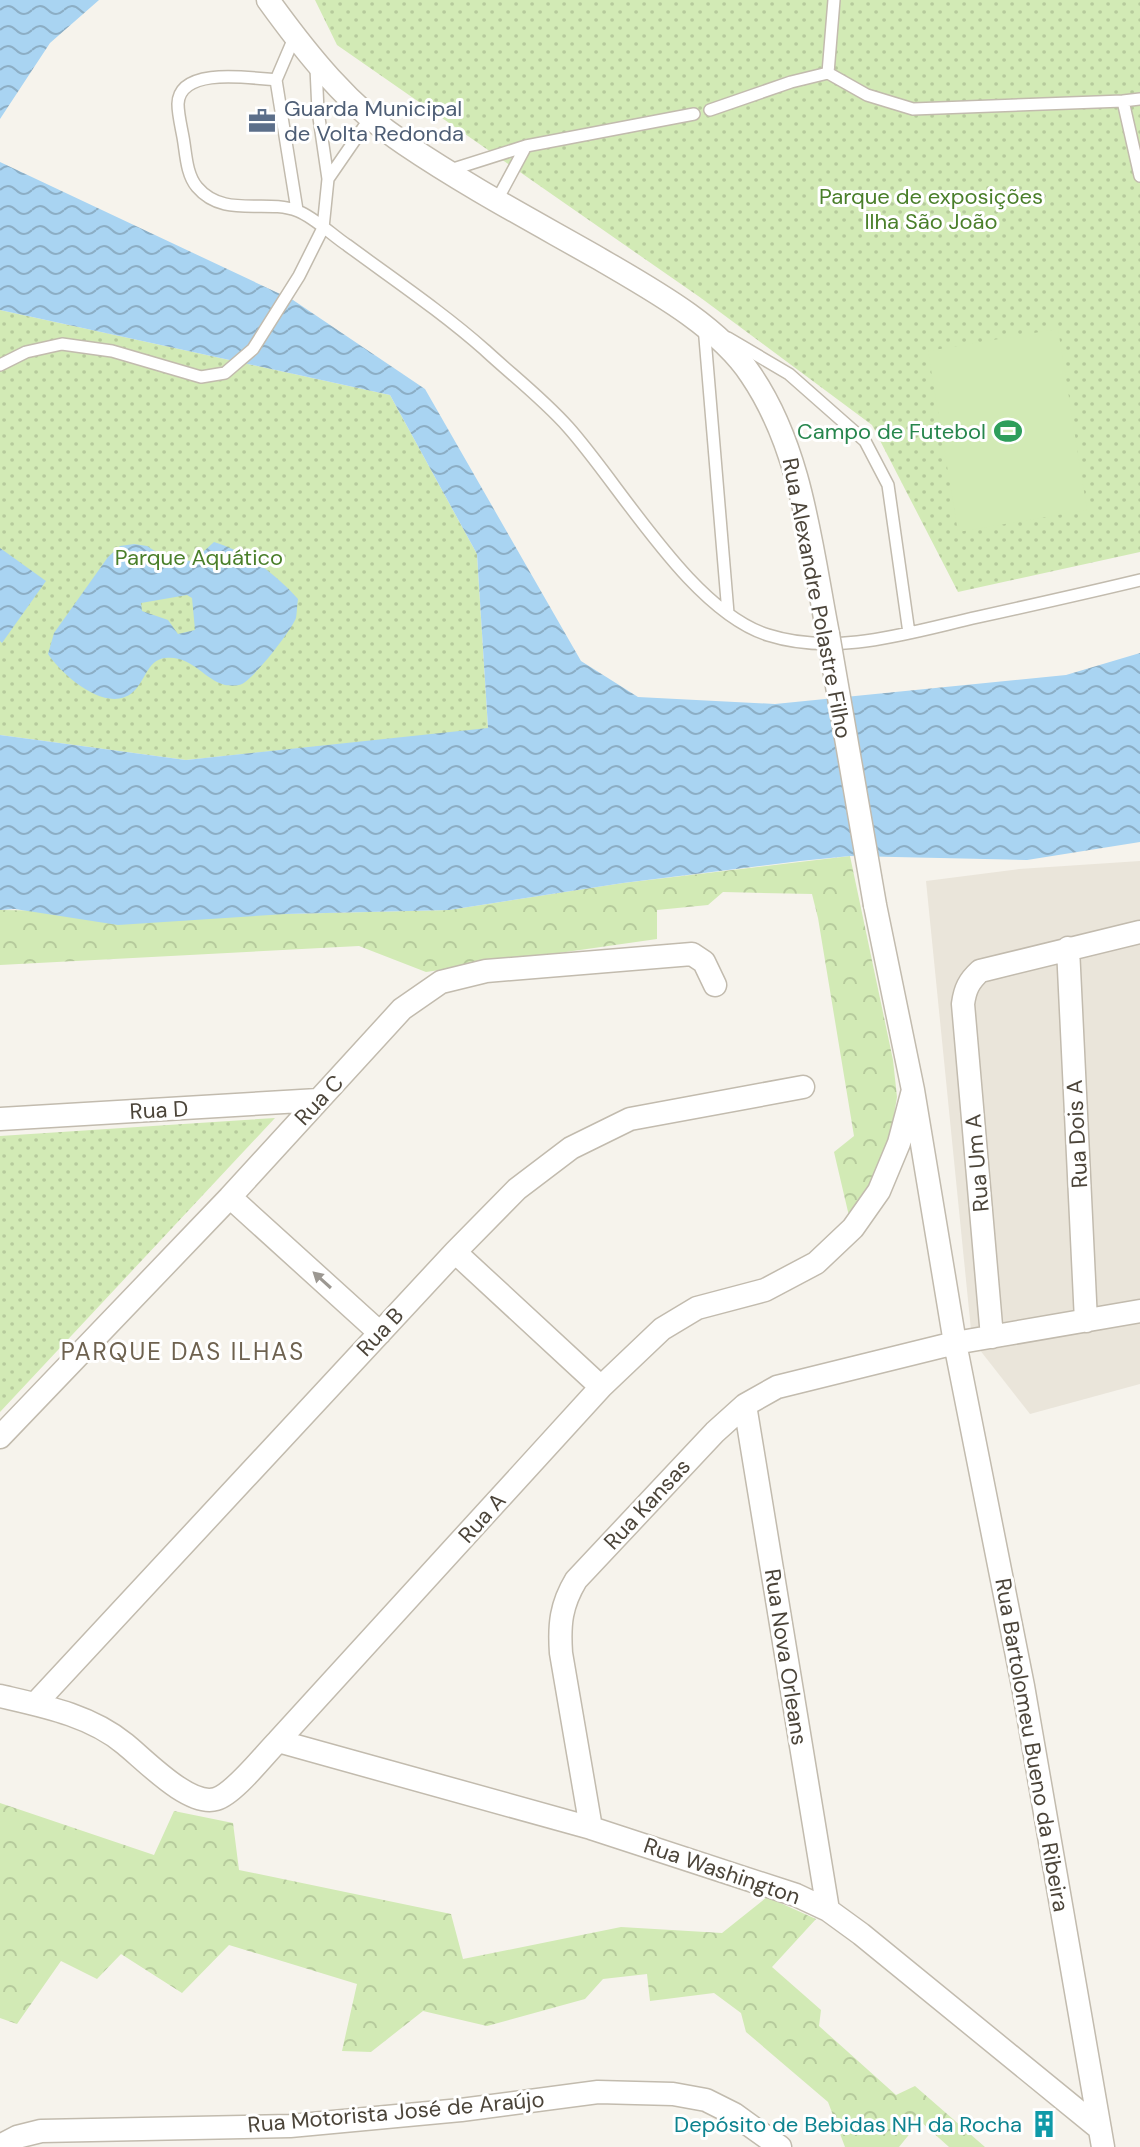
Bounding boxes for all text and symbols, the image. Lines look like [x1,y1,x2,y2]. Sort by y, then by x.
place label: Guarda Municipal de Volta Redonda [284,94,464,148]
office icon: Guarda Municipal de Volta Redonda [247,106,277,136]
park label: Parque de exposições Ilha São João [819,182,1043,236]
sports icon: Campo de Futebol [993,416,1023,446]
place label: Campo de Futebol [797,417,986,446]
street label: Rua Alexandre Polastre Filho [776,455,858,741]
park label: Parque Aquático [115,543,283,572]
street label: Rua C [288,1068,350,1132]
street label: Rua Dois A [1060,1079,1094,1189]
street label: Rua D [129,1094,189,1126]
street label: Rua Um A [958,1113,996,1213]
one-way arrow [312,1272,331,1290]
street label: Rua B [350,1301,410,1363]
district label: PARQUE DAS ILHAS [61,1336,305,1367]
street label: Rua Kansas [597,1452,697,1556]
street label: Rua A [452,1487,512,1549]
street label: Rua Nova Orleans [758,1567,814,1747]
street label: Rua Bartolomeu Bueno da Ribeira [988,1576,1076,1914]
street label: Rua Washington [640,1831,804,1911]
street label: Rua Motorista José de Araújo [246,2085,546,2139]
building icon: Depósito de Bebidas NH da Rocha [1029,2109,1059,2139]
place label: Depósito de Bebidas NH da Rocha [674,2110,1022,2139]

